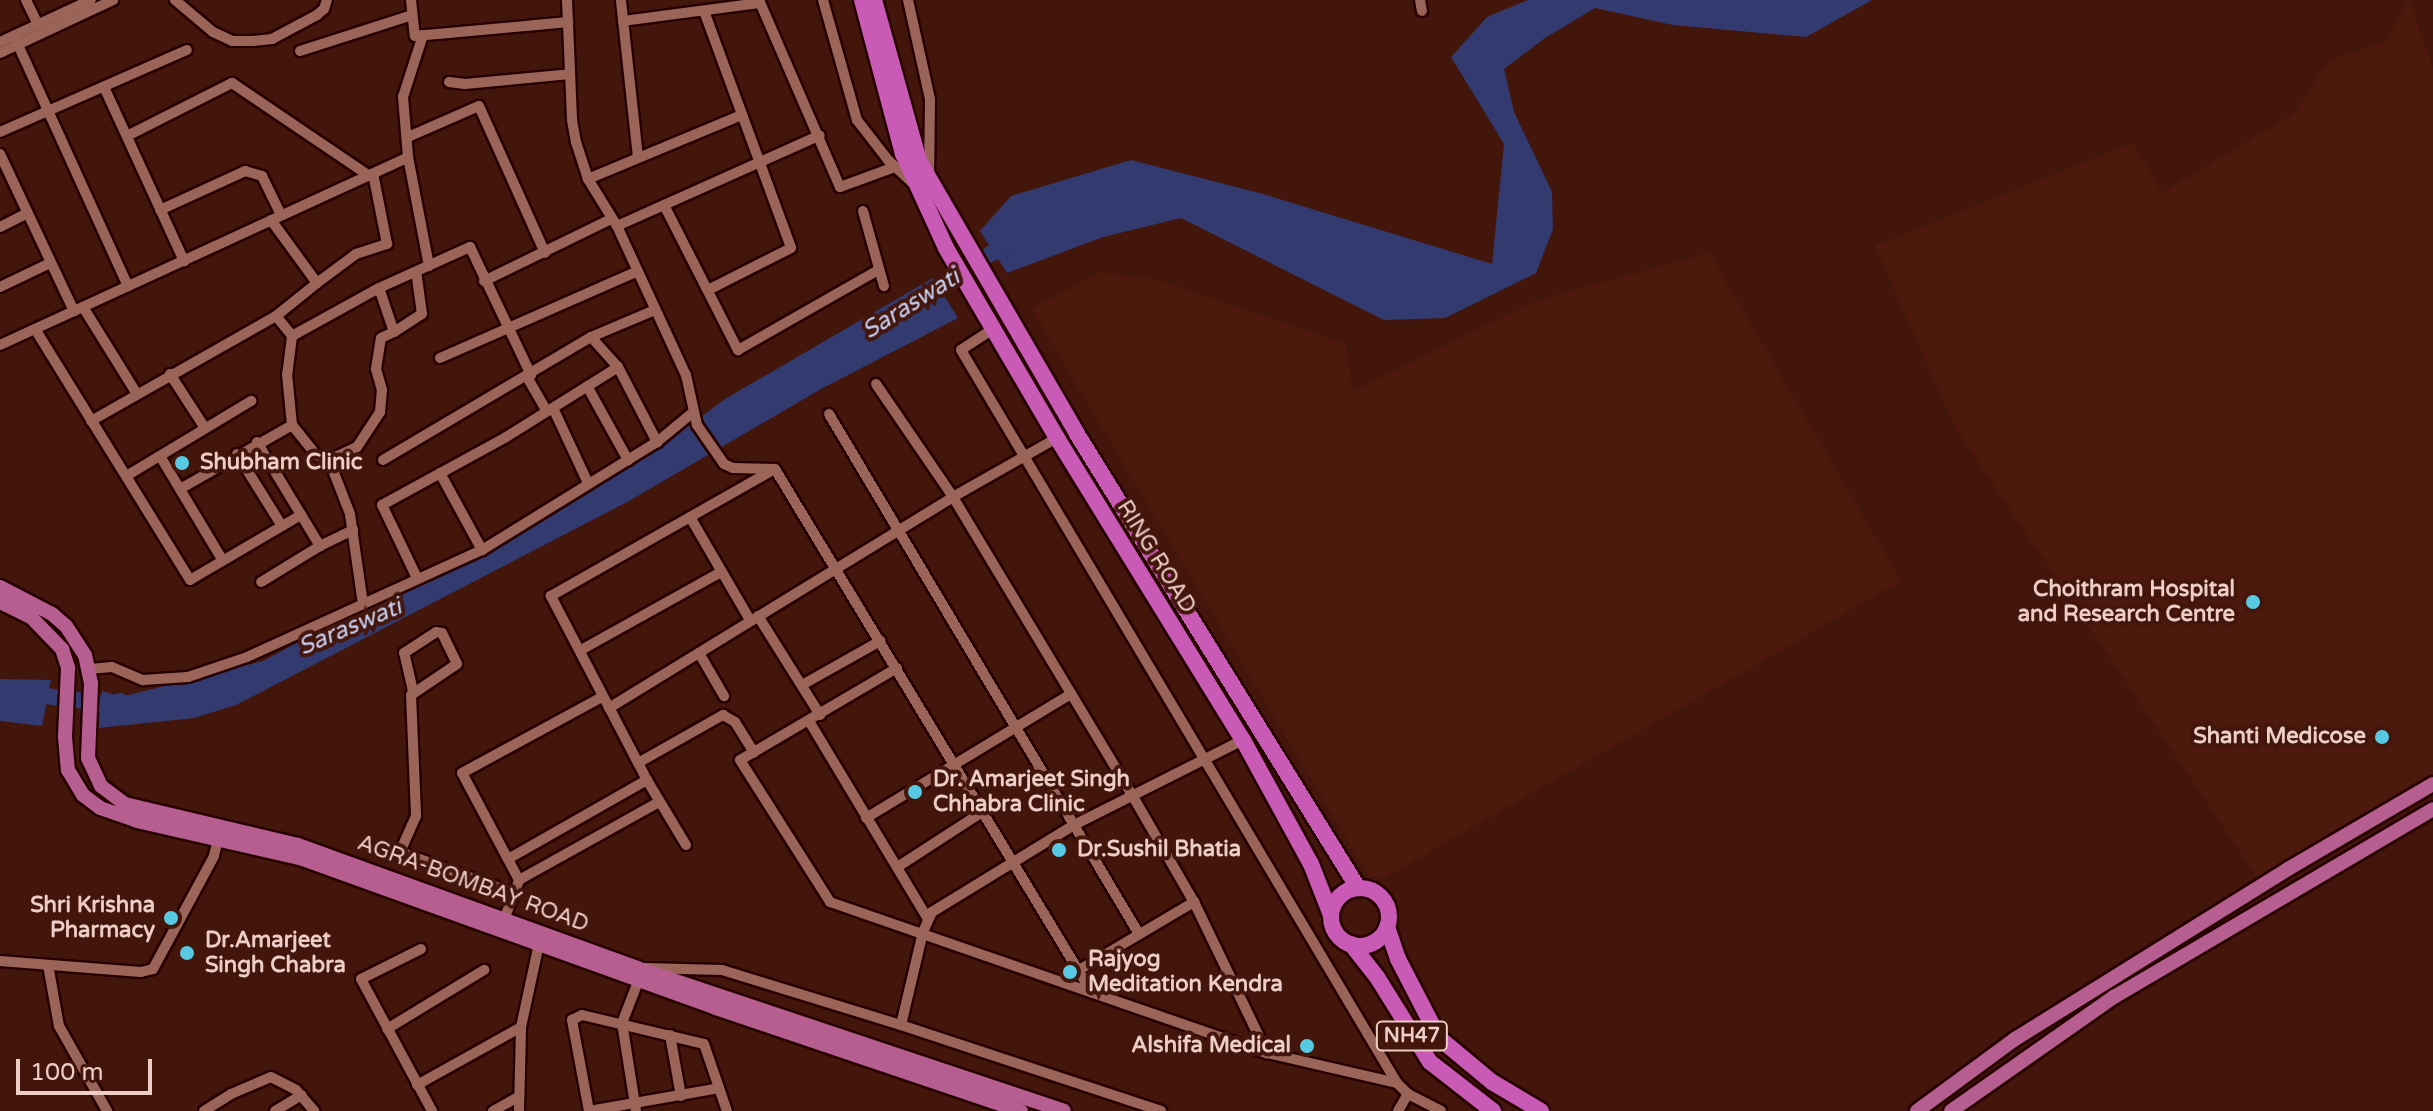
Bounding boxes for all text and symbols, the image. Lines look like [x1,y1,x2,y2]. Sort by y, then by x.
water label: Saraswati [857,263,965,345]
place label: Shubham Clinic [200,450,362,476]
marker: Shubham Clinic [171,452,193,474]
street label: RING ROAD [1111,496,1201,618]
place label: Choithram Hospital and Research Centre [2018,576,2235,628]
marker: Choithram Hospital and Research Centre [2242,591,2264,613]
water label: Saraswati [294,592,406,662]
place label: Shanti Medicose [2193,724,2366,750]
marker: Shanti Medicose [2373,728,2391,746]
place label: Dr. Amarjeet Singh Chhabra Clinic [933,766,1130,818]
marker: Dr. Amarjeet Singh Chhabra Clinic [904,781,926,803]
street label: AGRA-BOMBAY ROAD [354,830,592,938]
place label: Dr.Sushil Bhatia [1077,837,1241,863]
marker: Dr.Sushil Bhatia [1048,839,1070,861]
place label: Shri Krishna Pharmacy [30,892,155,944]
marker: Shri Krishna Pharmacy [162,909,180,927]
place label: Dr.Amarjeet Singh Chabra [205,927,346,978]
marker: Dr.Amarjeet Singh Chabra [176,942,198,964]
place label: Rajyog Meditation Kendra [1088,946,1283,998]
marker: Rajyog Meditation Kendra [1059,961,1081,983]
road number: NH47 [1374,1020,1450,1052]
place label: Alshifa Medical [1131,1033,1291,1059]
marker: Alshifa Medical [1298,1037,1316,1055]
scale bar [20,1043,156,1093]
text: 100 m [30,1058,104,1087]

